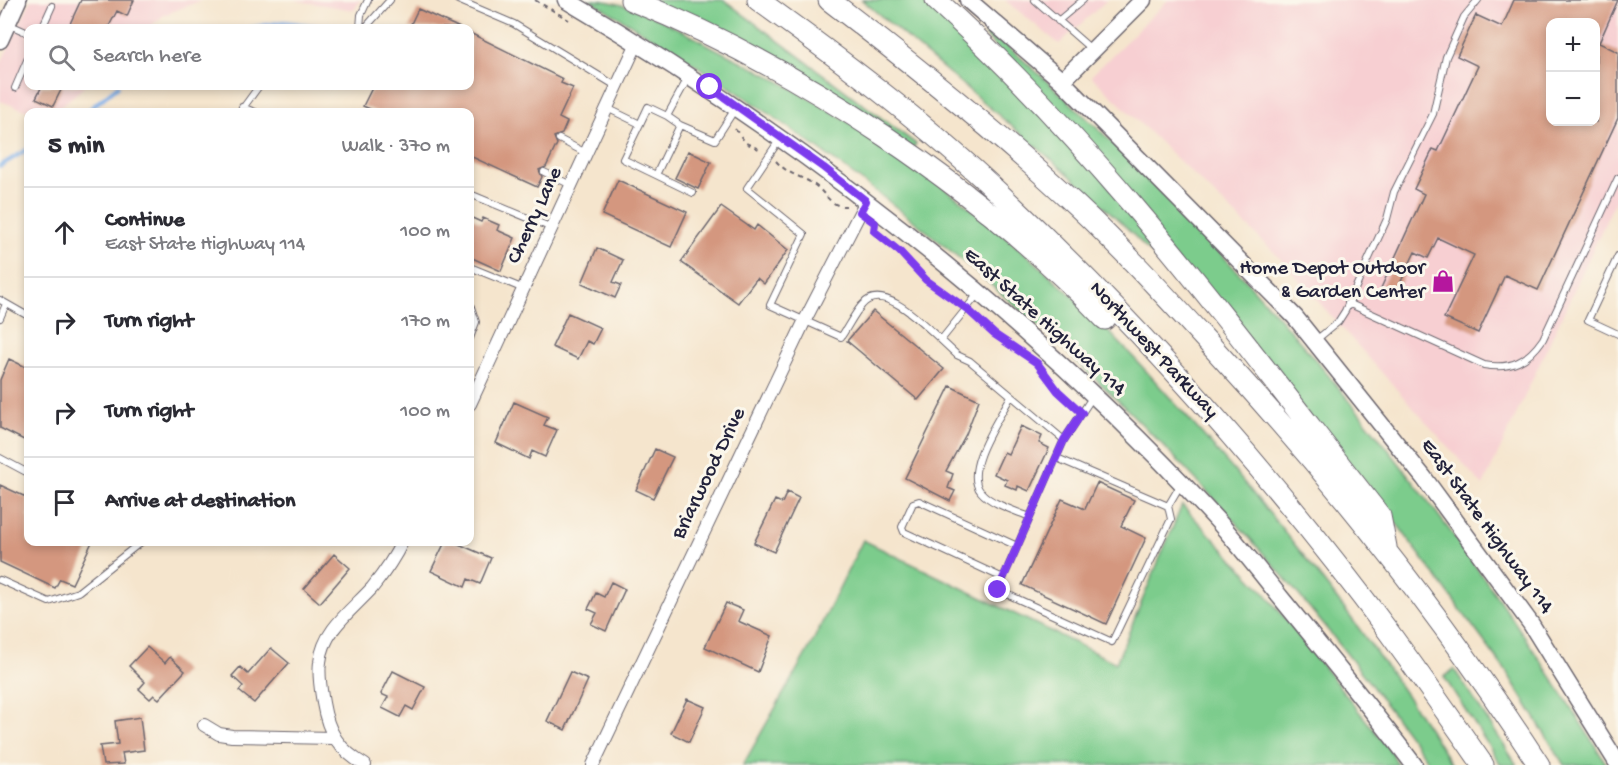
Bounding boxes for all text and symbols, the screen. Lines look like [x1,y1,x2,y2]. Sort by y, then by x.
map controls [1546,18,1600,126]
button: + [1546,18,1600,72]
search box [24,24,474,90]
icon: search [45,41,78,74]
text: Search here [93,44,201,70]
button: − [1546,72,1600,126]
route start [696,73,722,99]
text: 5 min [48,132,104,163]
text: Walk · 370 m [342,136,450,159]
street label: Cherry Lane [503,163,570,268]
text: Continue [105,208,185,234]
icon: ahead [48,216,81,249]
text: 100 m [400,221,450,244]
text: East State Highway 114 [105,234,305,257]
street label: East State Highway 114 [958,243,1131,403]
place label: Home Depot Outdoor & Garden Center [1239,257,1427,306]
shop icon: Home Depot Outdoor & Garden Center [1430,268,1456,294]
street label: Northwest Parkway [1083,277,1223,425]
icon: right [48,306,81,339]
text: Turn right [105,309,193,335]
text: 170 m [401,311,450,334]
icon: right [48,396,81,429]
text: Turn right [105,399,193,425]
text: 100 m [400,401,450,424]
street label: Briarwood Drive [667,403,753,545]
street label: East State Highway 114 [1414,435,1558,619]
icon: arrive [48,486,81,519]
text: Arrive at destination [105,489,295,515]
route end [984,576,1010,602]

